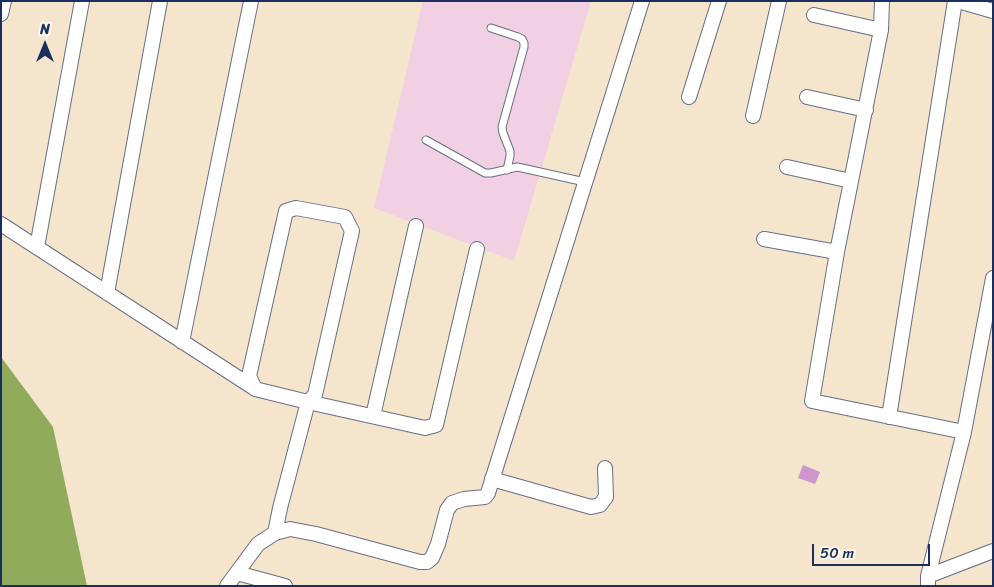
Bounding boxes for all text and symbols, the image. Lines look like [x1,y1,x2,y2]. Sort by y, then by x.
text: N [40,17,50,42]
north arrow [20,20,70,70]
scale bar [814,534,932,566]
text: 50 m [820,540,854,566]

